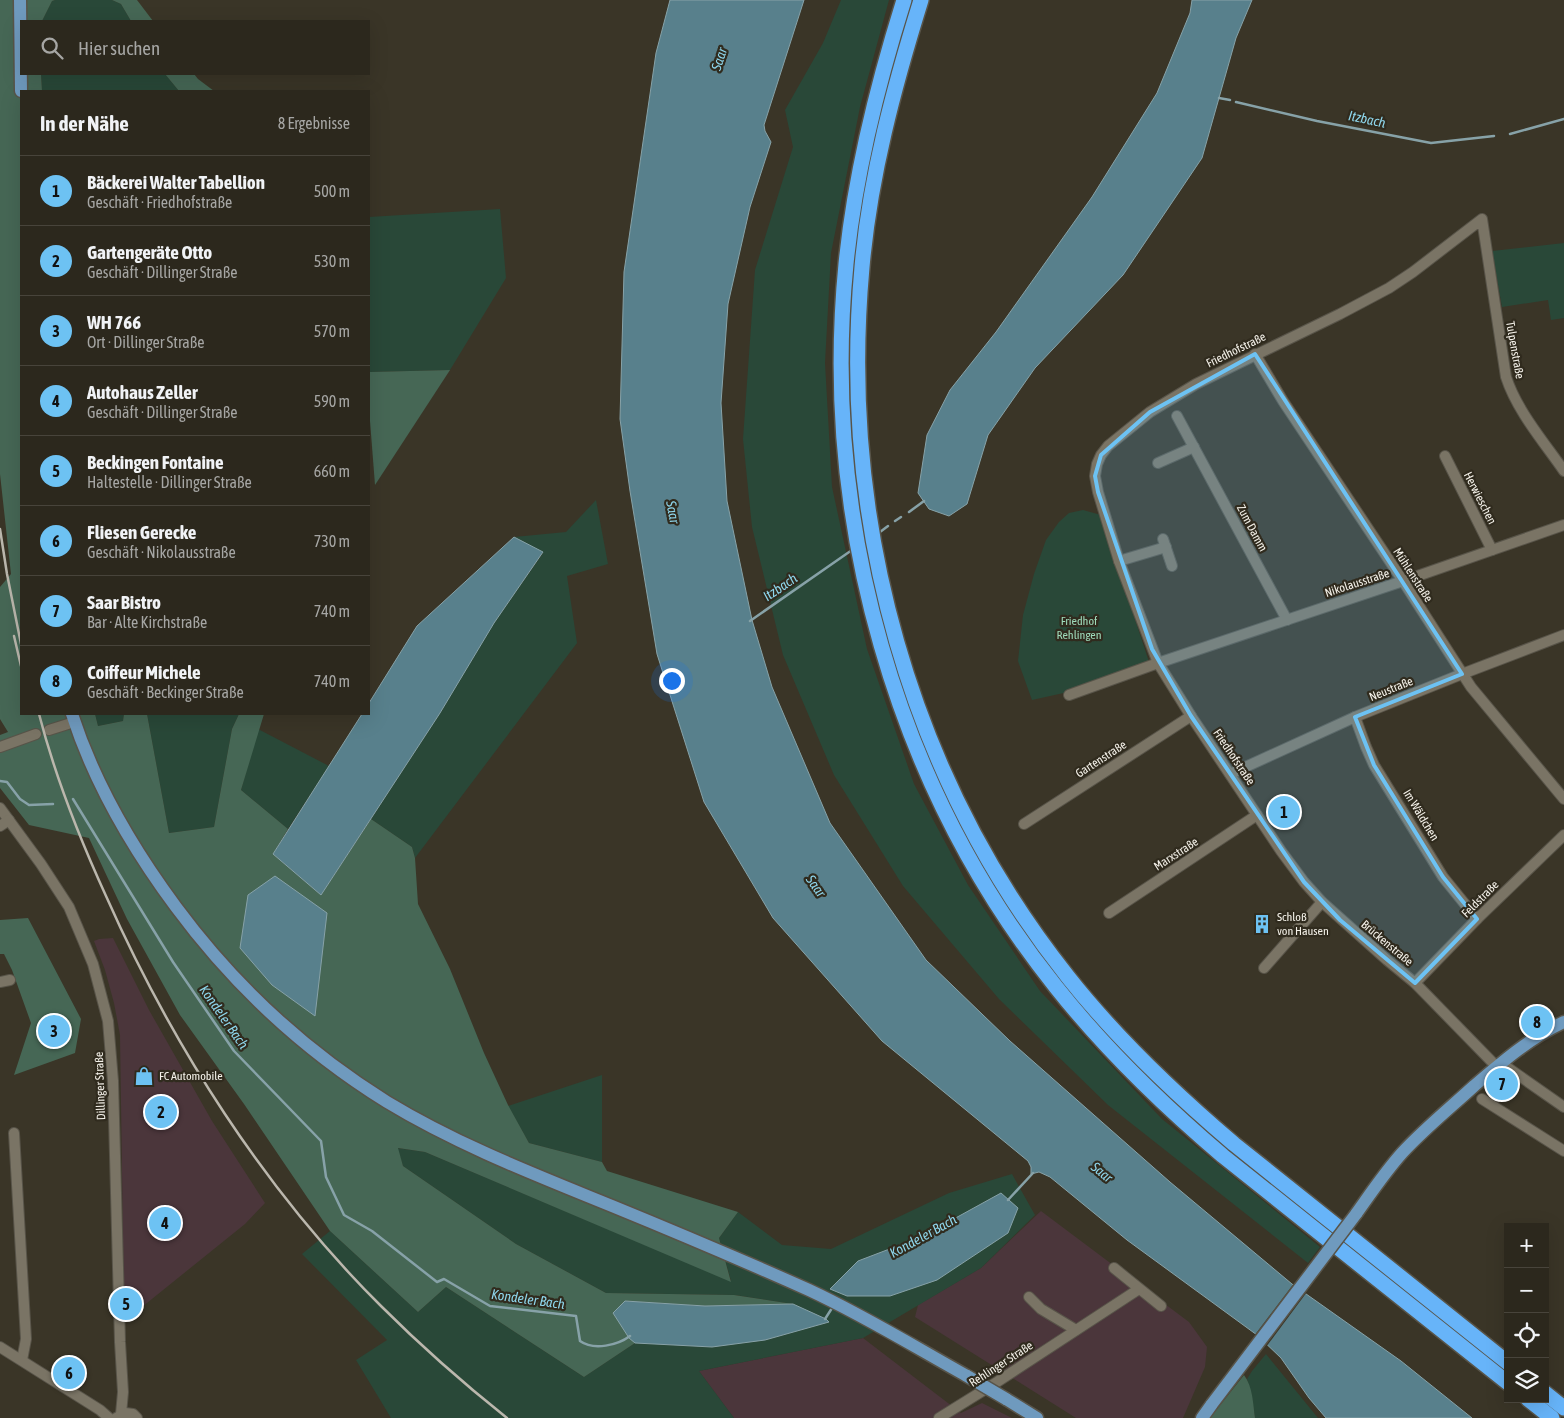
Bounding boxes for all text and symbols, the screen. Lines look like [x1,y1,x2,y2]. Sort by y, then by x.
search box [20,20,370,75]
icon: search [38,34,66,62]
text: Hier suchen [78,37,160,59]
water label: Saar [708,45,730,73]
water label: Itzbach [1347,107,1387,131]
text: In der Nähe [40,111,129,135]
text: 8 Ergebnisse [278,114,350,132]
text: Bäckerei Walter Tabellion [87,171,265,193]
text: 1 [52,182,60,200]
text: 500 m [314,182,350,200]
text: Geschäft · Friedhofstraße [87,193,232,211]
text: Gartengeräte Otto [87,241,212,263]
text: 2 [52,252,60,270]
text: 530 m [314,252,350,270]
text: Geschäft · Dillinger Straße [87,263,238,281]
text: WH 766 [87,311,141,333]
street label: Tulpenstraße [1503,320,1527,380]
text: 3 [52,322,60,340]
text: 570 m [314,322,350,340]
street label: Friedhofstraße [1204,330,1268,370]
text: Ort · Dillinger Straße [87,333,205,351]
text: Autohaus Zeller [87,381,198,403]
text: 4 [52,392,60,410]
text: 590 m [314,392,350,410]
text: Geschäft · Dillinger Straße [87,403,238,421]
text: Beckingen Fontaine [87,451,224,473]
text: 5 [52,462,60,480]
text: 660 m [314,462,350,480]
street label: Herwieschen [1461,469,1499,527]
text: Haltestelle · Dillinger Straße [87,473,252,491]
water label: Saar [663,498,683,526]
street label: Zum Damm [1234,502,1270,554]
text: Fliesen Gerecke [87,521,196,543]
text: 6 [52,532,60,550]
text: 730 m [314,532,350,550]
text: Geschäft · Nikolausstraße [87,543,236,561]
street label: Mühlenstraße [1390,545,1436,605]
street label: Nikolausstraße [1323,566,1391,600]
water label: Itzbach [760,570,800,604]
text: Saar Bistro [87,591,161,613]
text: 7 [52,602,60,620]
text: 740 m [314,602,350,620]
text: Bar · Alte Kirchstraße [87,613,207,631]
park label: Friedhof Rehlingen [1056,614,1102,642]
text: Coiffeur Michele [87,661,201,683]
your location [659,668,685,694]
text: 8 [52,672,60,690]
text: 740 m [314,672,350,690]
street label: Neustraße [1367,674,1415,704]
text: Geschäft · Beckinger Straße [87,683,244,701]
street label: Friedhofstraße [1210,726,1258,788]
street label: Gartenstraße [1073,737,1129,781]
street label: Im Wäldchen [1400,787,1442,843]
pin: 1 [1268,793,1300,831]
street label: Marxstraße [1151,835,1201,873]
water label: Saar [802,871,830,901]
street label: Feldstraße [1459,878,1501,920]
place label: Schloß von Hausen [1277,910,1329,938]
building icon: Schloß von Hausen [1251,913,1273,935]
street label: Brückenstraße [1358,917,1416,969]
water label: Kondeler Bach [196,982,252,1052]
pin: 8 [1521,1003,1553,1041]
pin: 3 [38,1012,70,1050]
street label: Dillinger Straße [92,1052,108,1120]
shop icon: FC Automobile [133,1065,155,1087]
pin: 7 [1486,1065,1518,1103]
place label: FC Automobile [159,1069,223,1083]
pin: 2 [145,1093,177,1131]
water label: Saar [1087,1158,1117,1186]
pin: 4 [149,1204,181,1242]
water label: Kondeler Bach [887,1211,959,1261]
map controls [1504,1223,1549,1403]
button: + [1504,1223,1549,1268]
button: − [1504,1268,1549,1313]
pin: 5 [110,1285,142,1323]
water label: Kondeler Bach [490,1286,566,1312]
button: locate [1504,1313,1549,1358]
street label: Rehlinger Straße [967,1338,1035,1390]
pin: 6 [53,1354,85,1392]
button: layers [1504,1358,1549,1403]

